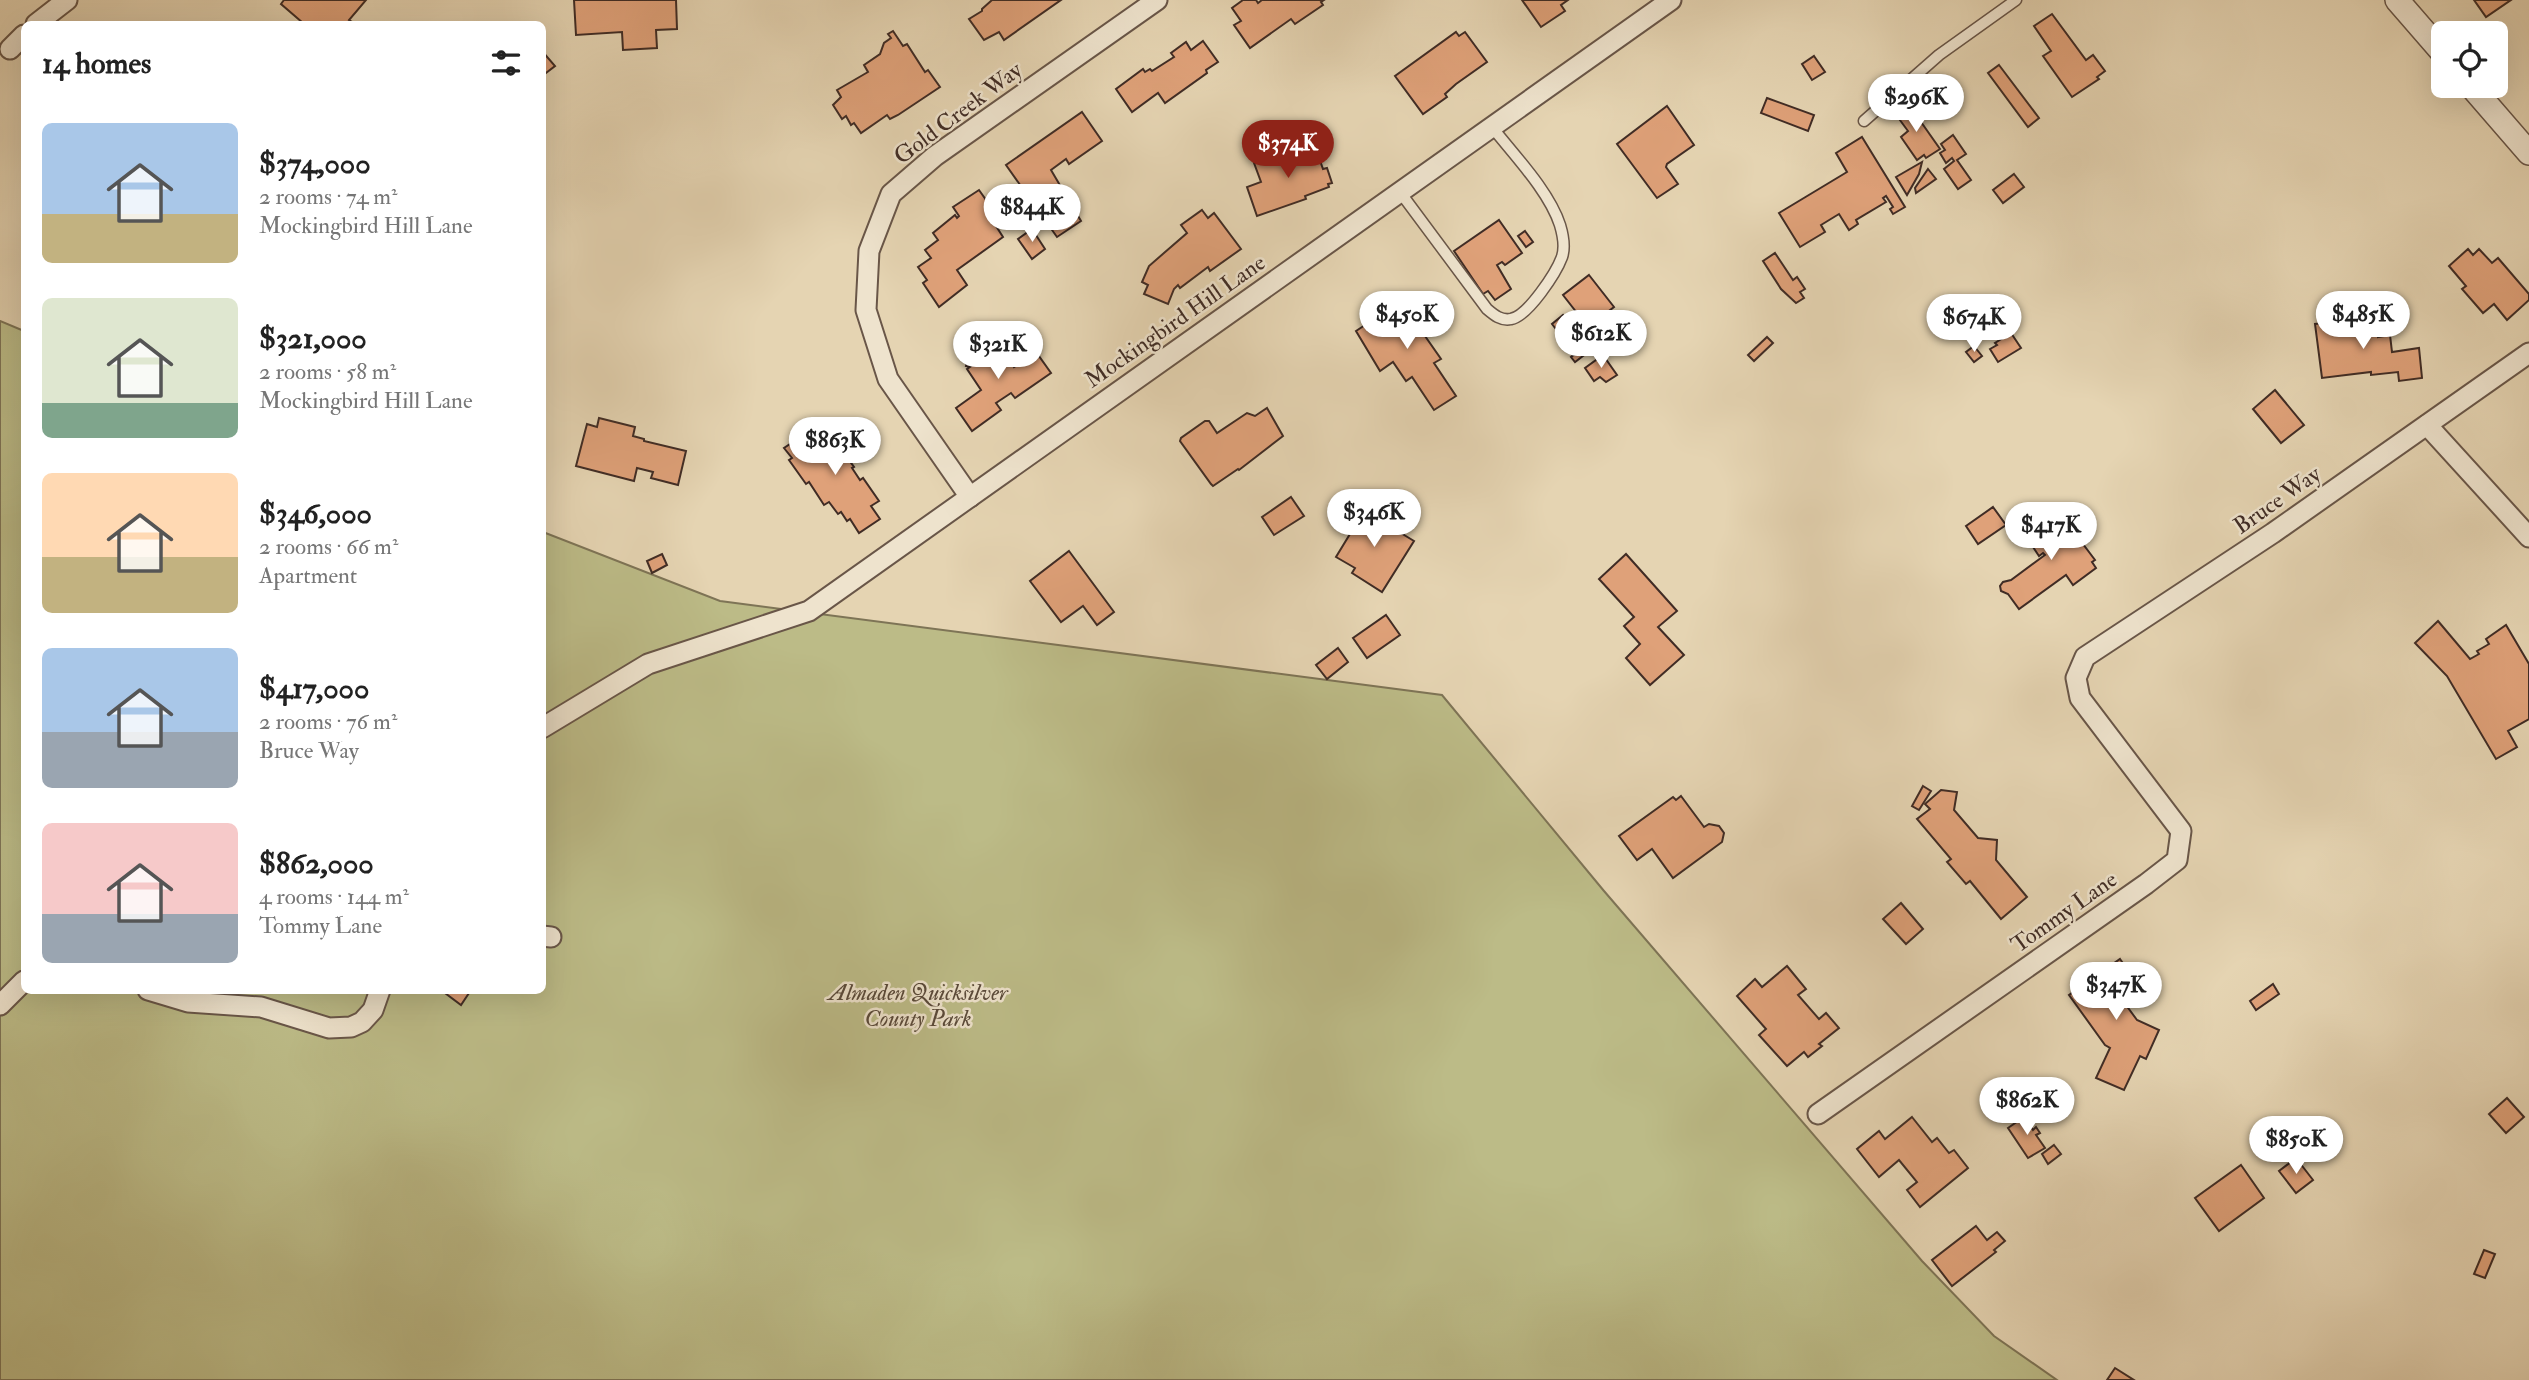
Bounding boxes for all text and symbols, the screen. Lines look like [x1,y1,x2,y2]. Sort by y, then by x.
map controls [2431,21,2508,98]
button: locate [2431,21,2508,98]
icon: filters [487,44,525,82]
text: 14 homes [42,45,151,82]
street label: Gold Creek Way [888,55,1029,171]
pin: $296K [1867,74,1965,134]
text: $296K [1884,82,1948,111]
pin: $374K [1239,120,1337,180]
text: $374K [1258,128,1318,157]
text: $374,000 [259,145,371,182]
icon: home [98,151,182,235]
text: 2 rooms · 74 m² [259,182,398,211]
pin: $844K [983,184,1081,244]
text: $844K [1000,192,1064,221]
text: Mockingbird Hill Lane [259,211,473,240]
street label: Mockingbird Hill Lane [1079,248,1271,394]
pin: $450K [1358,292,1456,351]
pin: $485K [2314,292,2412,351]
pin: $674K [1925,294,2023,354]
text: $450K [1375,299,1439,328]
text: $485K [2332,299,2394,328]
text: $674K [1942,302,2006,331]
pin: $612K [1552,310,1650,370]
text: $612K [1571,318,1631,347]
text: $321,000 [259,320,367,357]
pin: $321K [949,322,1047,381]
icon: home [98,326,182,410]
text: $321K [969,329,1027,358]
text: 2 rooms · 58 m² [259,357,396,386]
text: Mockingbird Hill Lane [259,386,473,415]
pin: $863K [786,418,884,477]
text: $863K [805,425,865,454]
street label: Bruce Way [2228,459,2327,541]
pin: $346K [1325,490,1423,549]
text: $346,000 [259,495,372,532]
text: $346K [1343,497,1405,526]
icon: home [98,501,182,585]
pin: $417K [2002,503,2100,562]
text: $417K [2021,510,2081,539]
text: 2 rooms · 66 m² [259,532,398,561]
text: Apartment [259,561,357,590]
text: $417,000 [259,670,369,707]
icon: home [98,676,182,760]
text: 2 rooms · 76 m² [259,707,397,736]
text: Bruce Way [259,736,359,765]
text: $862,000 [259,845,374,882]
icon: home [98,851,182,935]
street label: Tommy Lane [2005,865,2123,959]
text: 4 rooms · 144 m² [259,882,409,911]
text: Tommy Lane [259,911,382,940]
pin: $347K [2067,962,2165,1022]
text: $347K [2086,970,2146,999]
park label: Almaden Quicksilver County Park [825,978,1009,1033]
pin: $862K [1978,1078,2076,1137]
text: $862K [1995,1085,2059,1114]
pin: $850K [2247,1116,2345,1176]
text: $850K [2265,1124,2327,1153]

